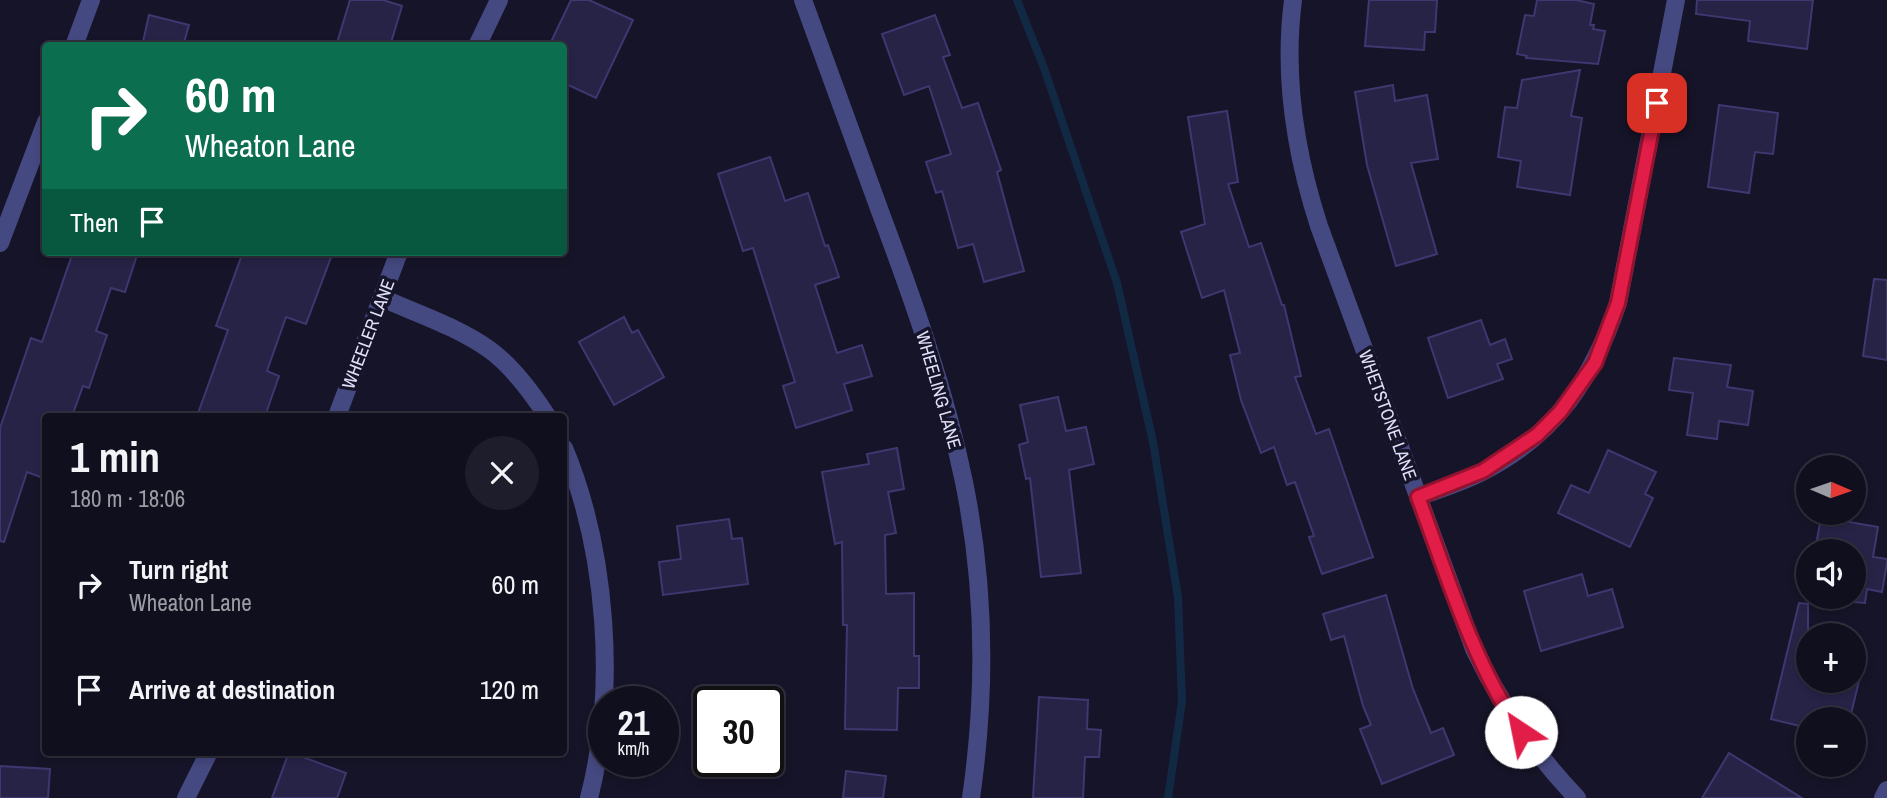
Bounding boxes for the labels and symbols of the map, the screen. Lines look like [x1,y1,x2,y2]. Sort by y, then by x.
pin [1627,73,1687,133]
street label: WHEELER LANE [336,276,400,392]
street label: WHEELING LANE [910,328,968,452]
street label: WHETSTONE LANE [1353,346,1423,484]
north arrow [1796,455,1866,525]
speed limit sign: 30 [693,686,784,777]
position arrow [1484,695,1558,769]

